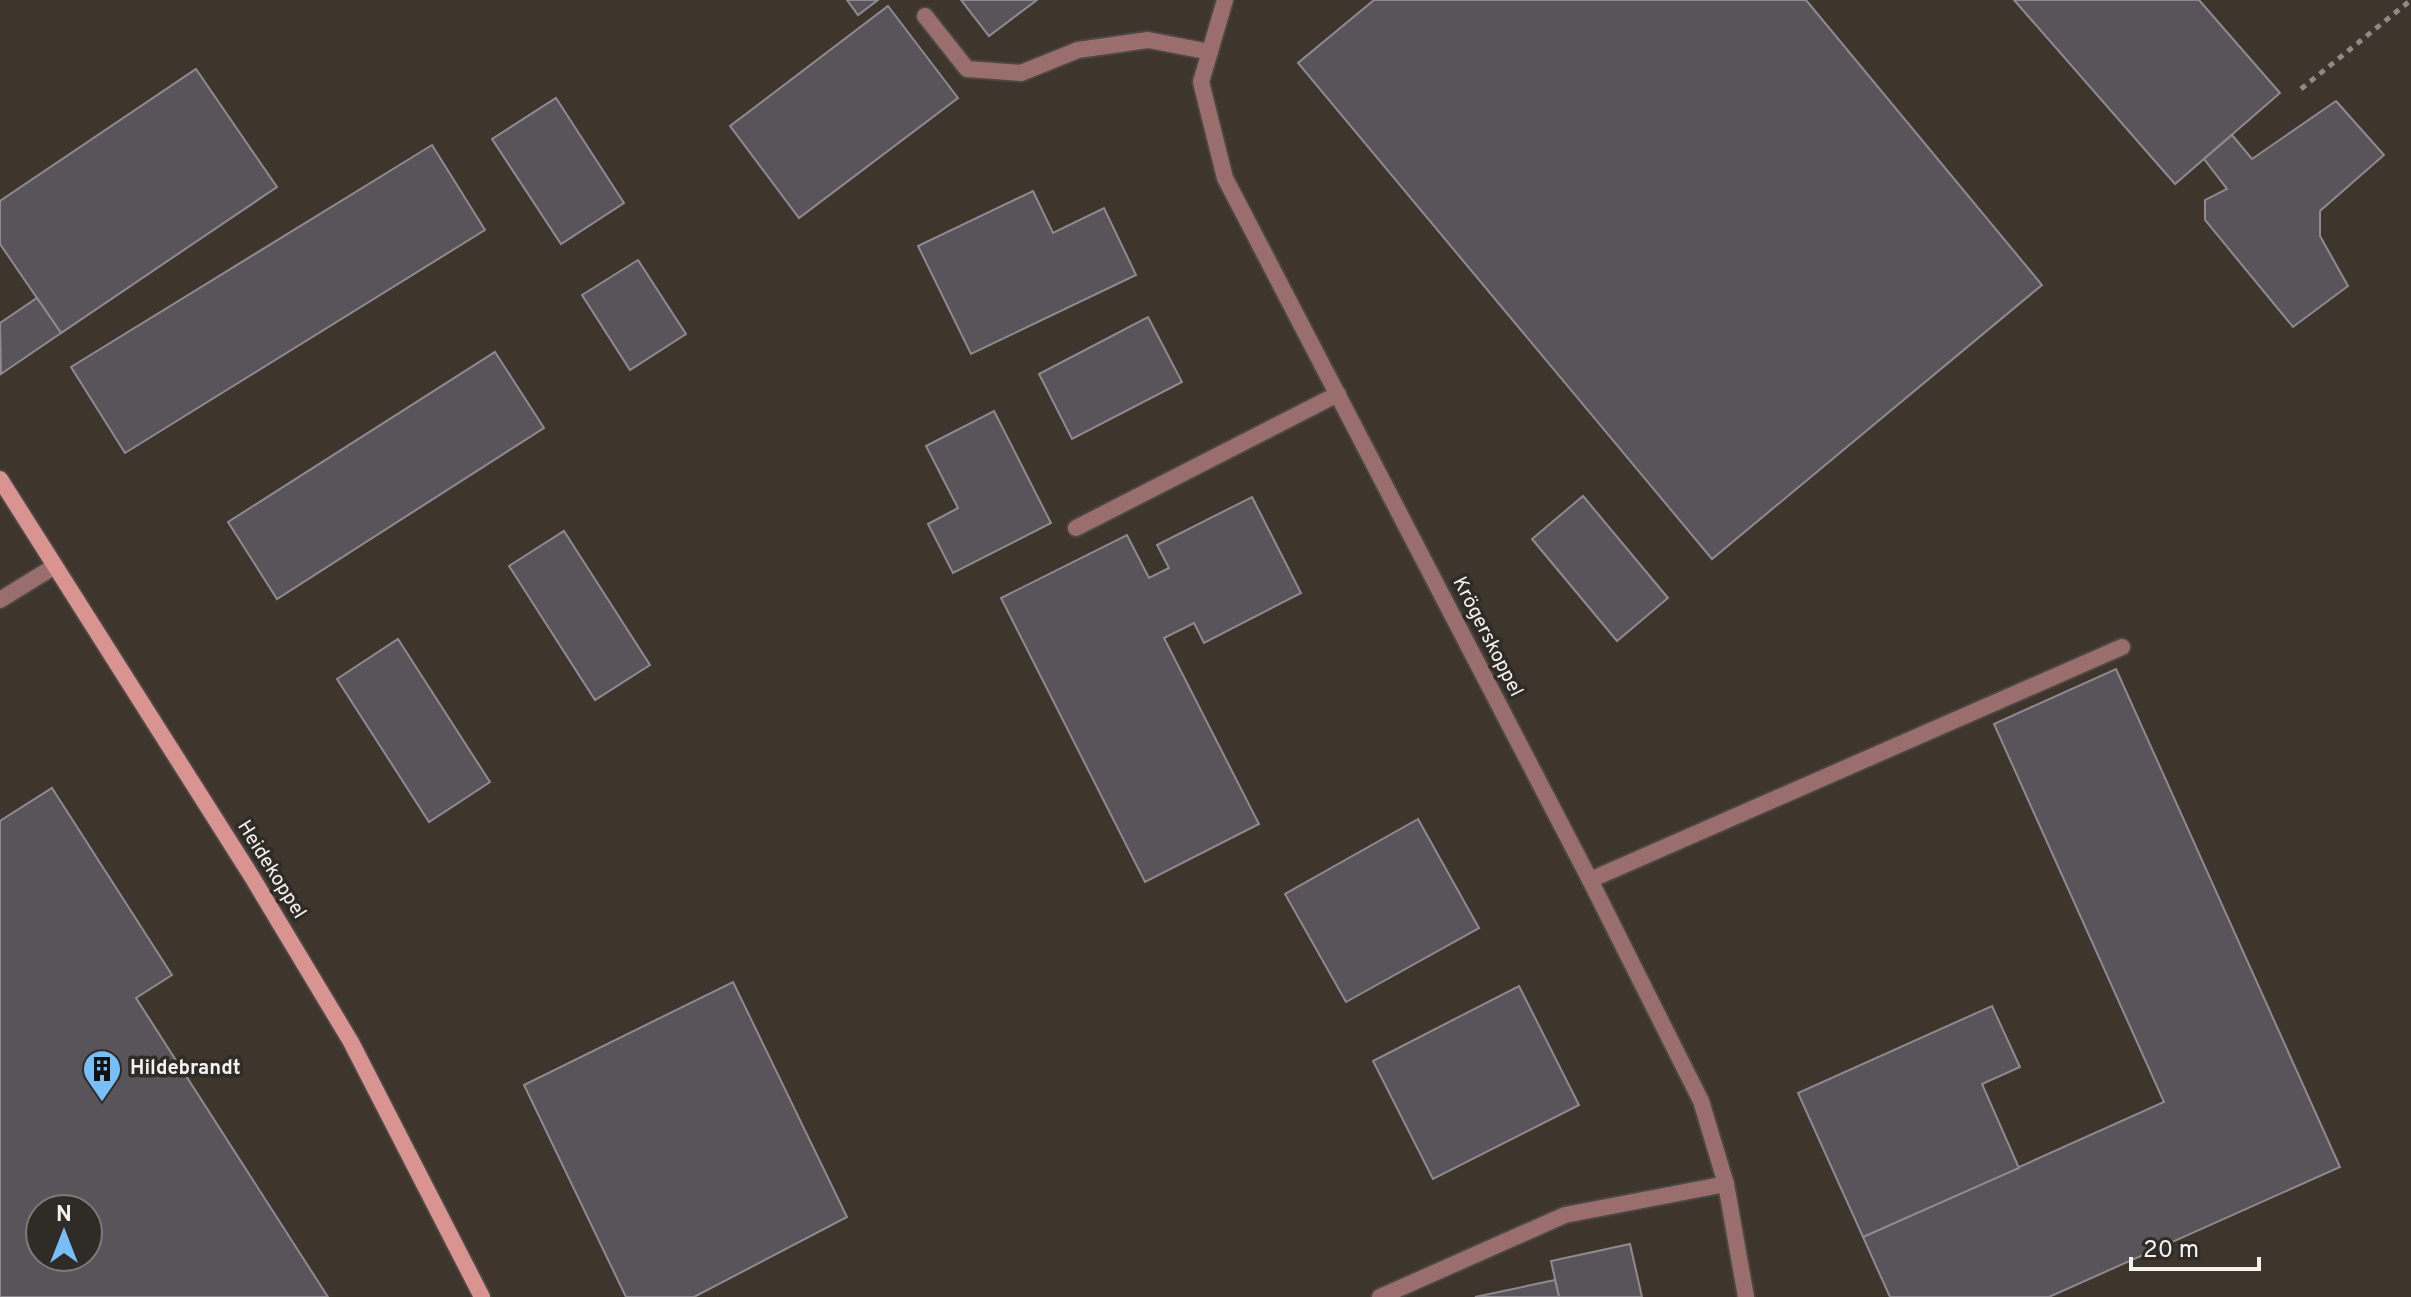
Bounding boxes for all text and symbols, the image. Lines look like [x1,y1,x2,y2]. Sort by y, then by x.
street label: Krögerskoppel [1446,573,1528,701]
street label: Heidekoppel [230,816,312,924]
building icon: Hildebrandt [81,1048,123,1103]
place label: Hildebrandt [130,1056,241,1082]
north arrow [24,1193,104,1273]
text: N [56,1202,72,1229]
scale bar [2131,1221,2259,1271]
text: 20 m [2143,1236,2199,1266]

